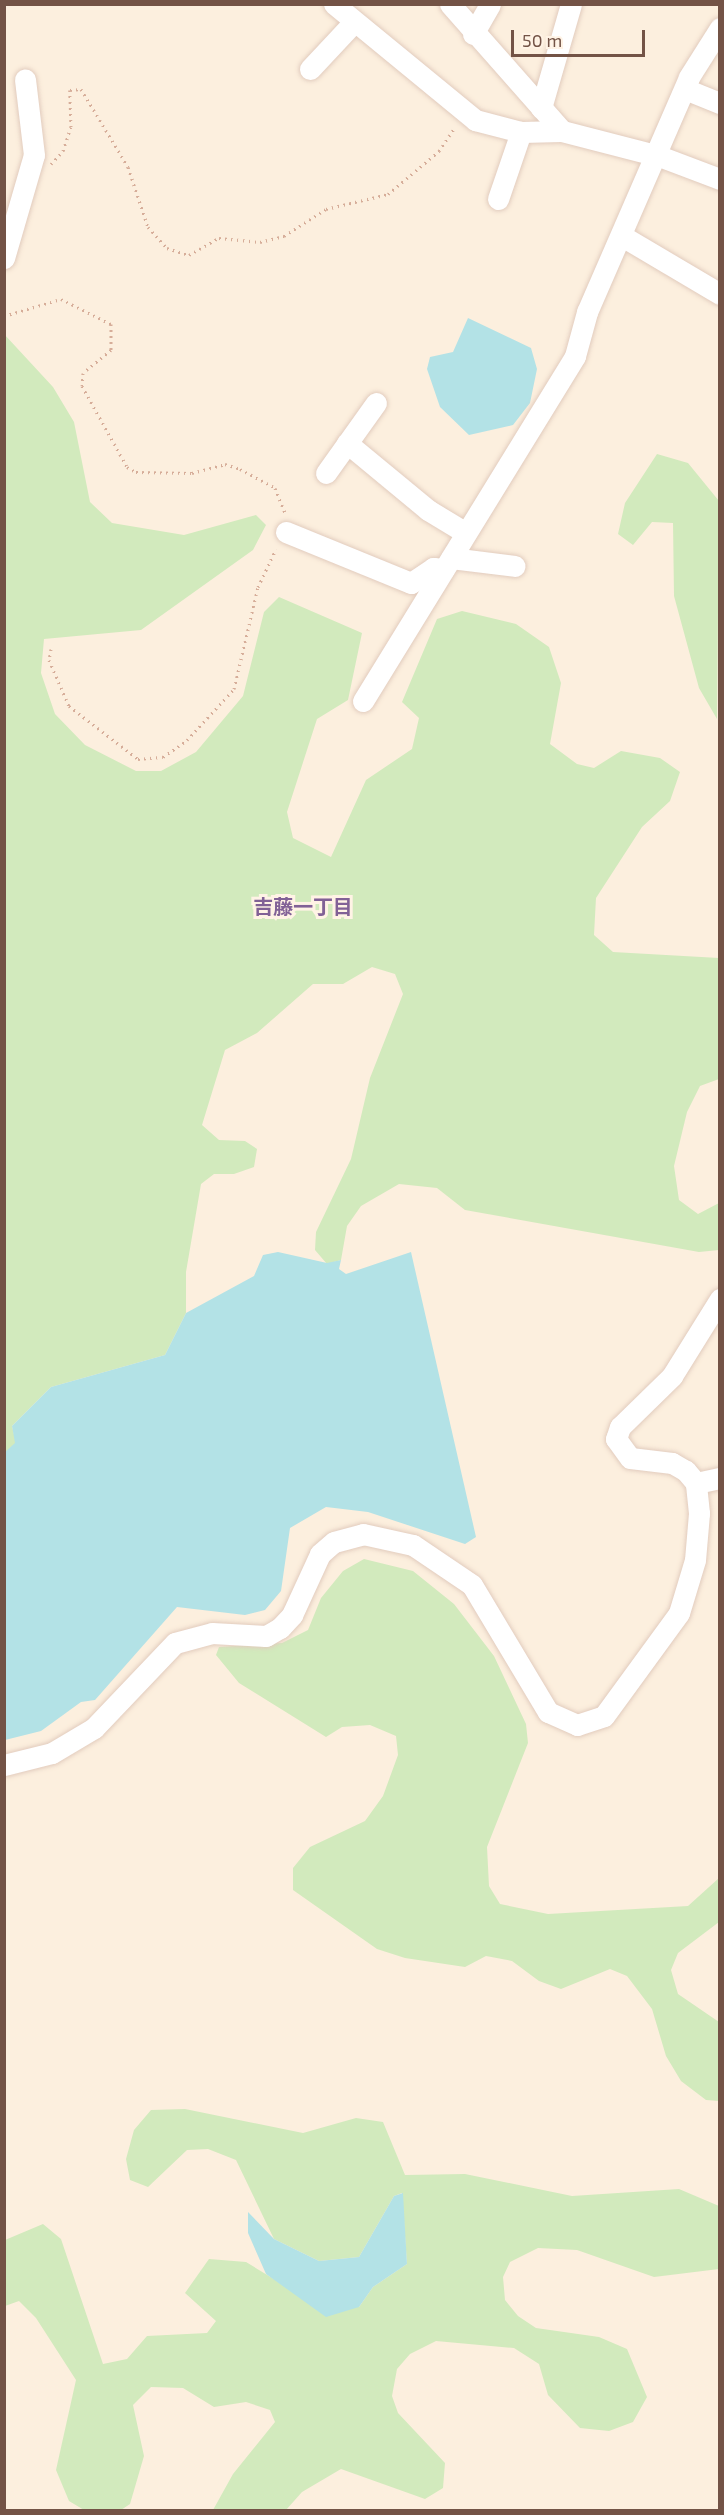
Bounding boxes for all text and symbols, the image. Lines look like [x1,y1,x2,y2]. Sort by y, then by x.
scale bar [514,18,648,56]
text: 50 m [522,29,562,51]
district label: 吉藤一丁目 [253,894,353,918]

